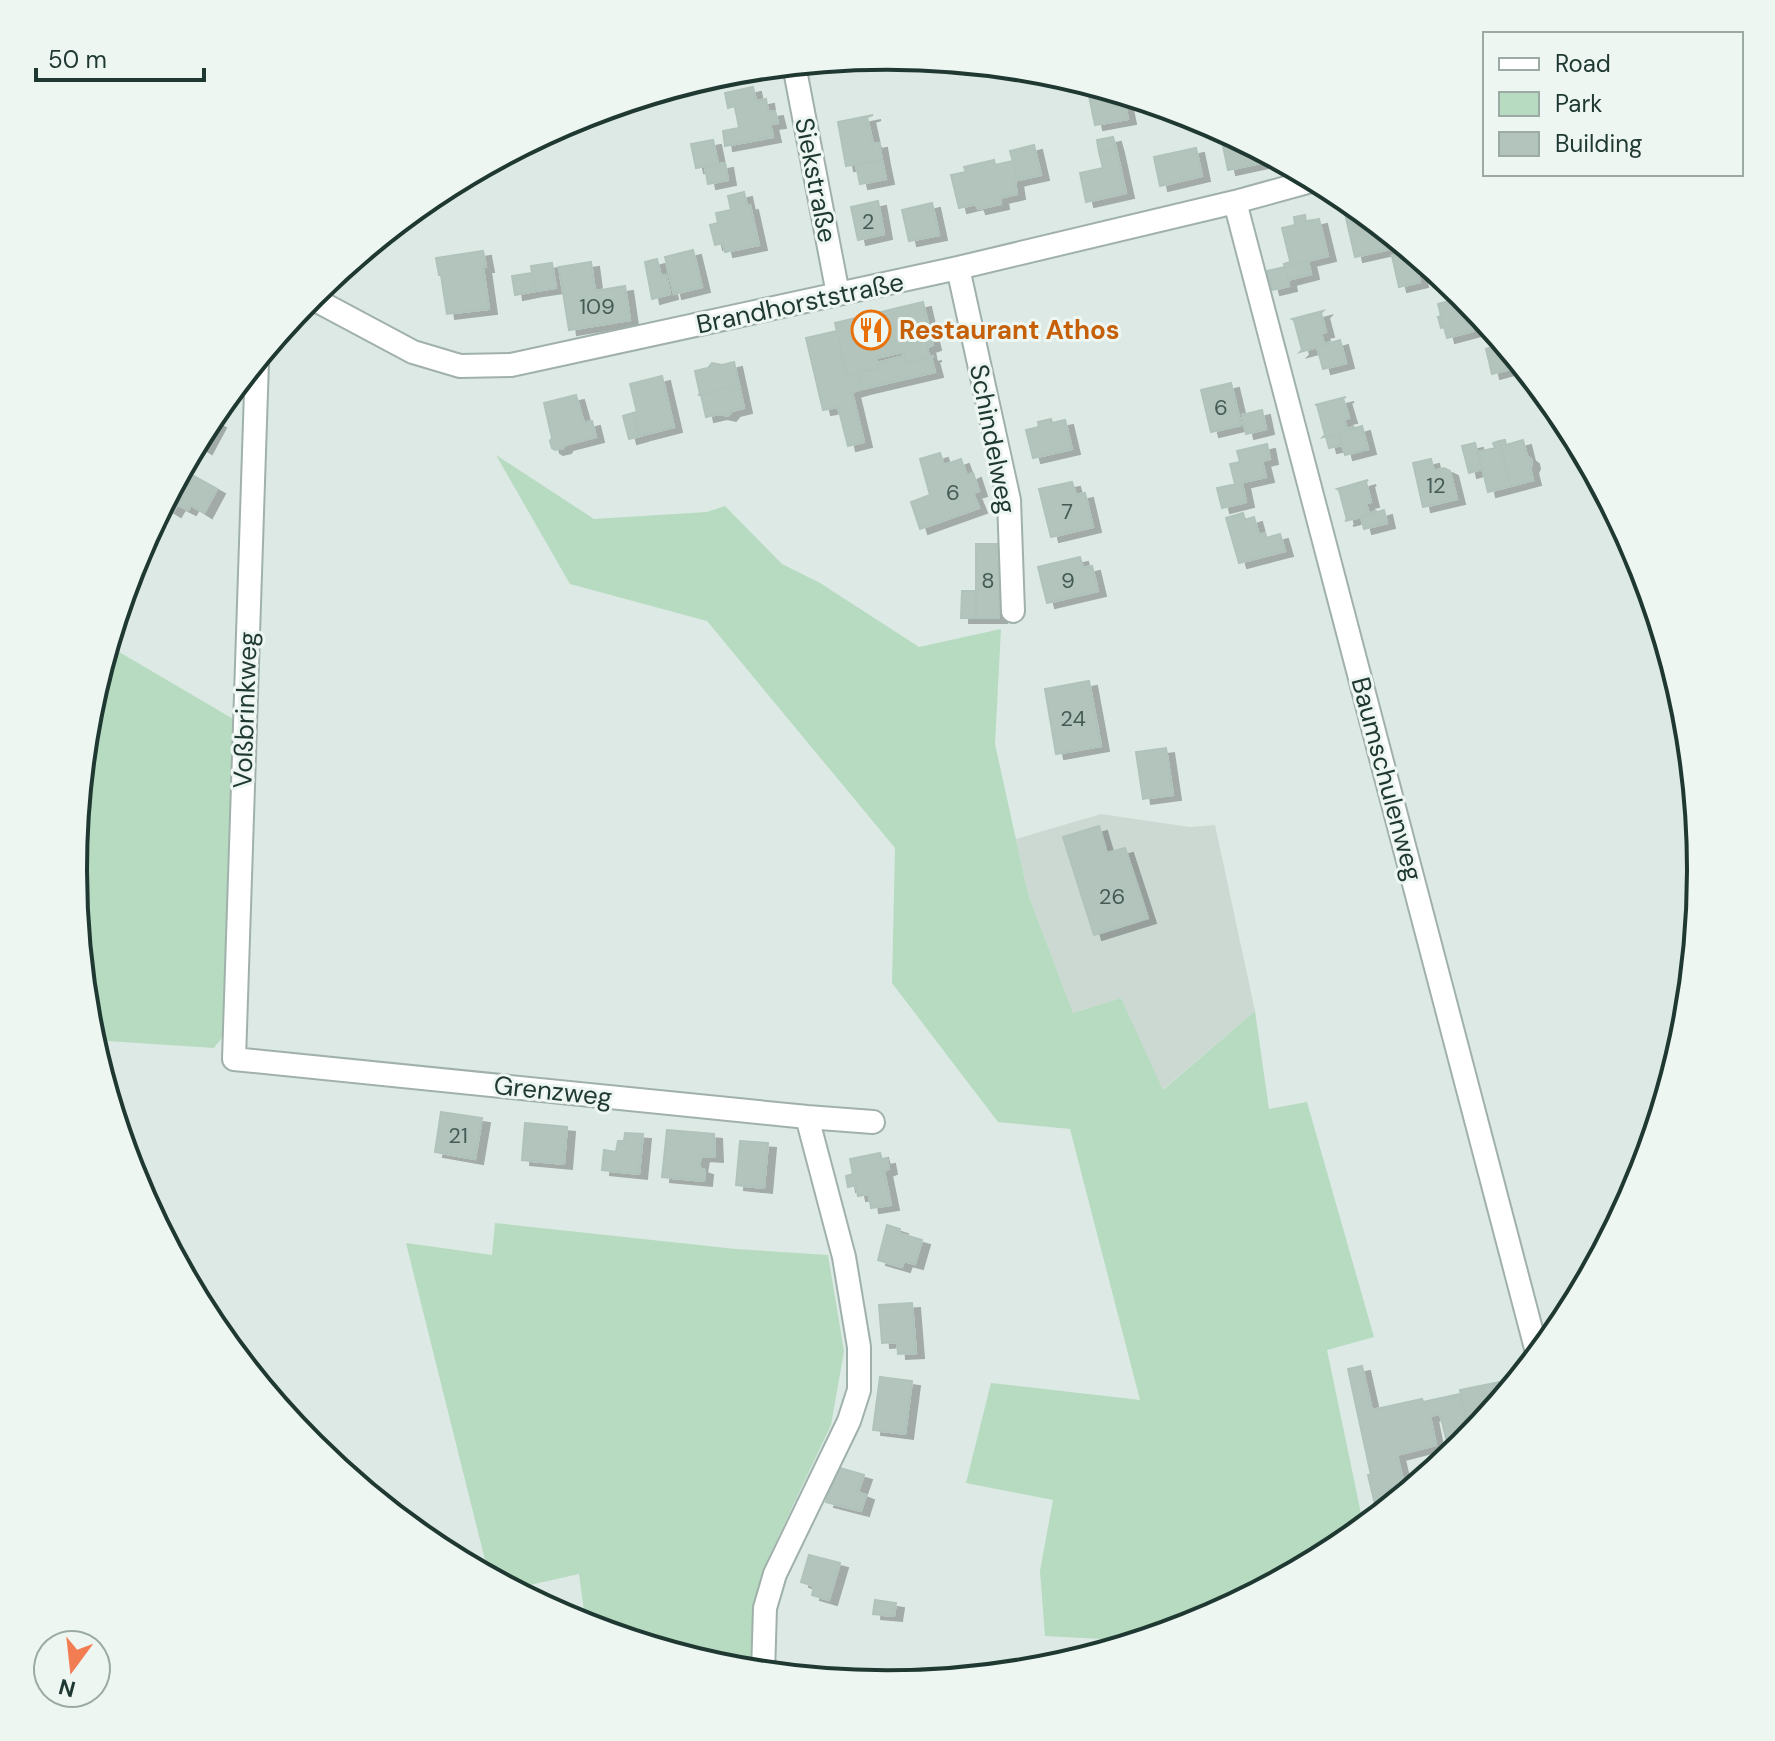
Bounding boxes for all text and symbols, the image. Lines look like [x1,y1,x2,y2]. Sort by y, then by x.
scale bar [36,32,204,82]
legend [1483,32,1743,176]
text: 50 m [48,44,107,75]
text: Road [1555,48,1611,79]
text: Park [1555,88,1602,119]
street label: Siekstraße [787,115,845,245]
text: Building [1555,128,1642,159]
house number: 2 [862,207,874,236]
street label: Brandhorststraße [693,264,907,342]
house number: 109 [579,292,615,321]
restaurant icon: Restaurant Athos [850,309,892,351]
place label: Restaurant Athos [899,313,1120,347]
street label: Schindelweg [962,361,1024,517]
house number: 6 [1214,393,1228,422]
house number: 12 [1426,471,1446,500]
house number: 6 [946,478,960,507]
house number: 7 [1061,497,1073,526]
house number: 8 [981,566,995,595]
house number: 9 [1061,566,1075,595]
street label: Voßbrinkweg [225,631,265,789]
street label: Baumschulenweg [1343,673,1431,885]
house number: 24 [1060,704,1086,733]
house number: 26 [1099,882,1125,911]
street label: Grenzweg [492,1068,614,1114]
house number: 21 [448,1121,468,1150]
north arrow [32,1629,112,1709]
text: N [55,1672,78,1704]

